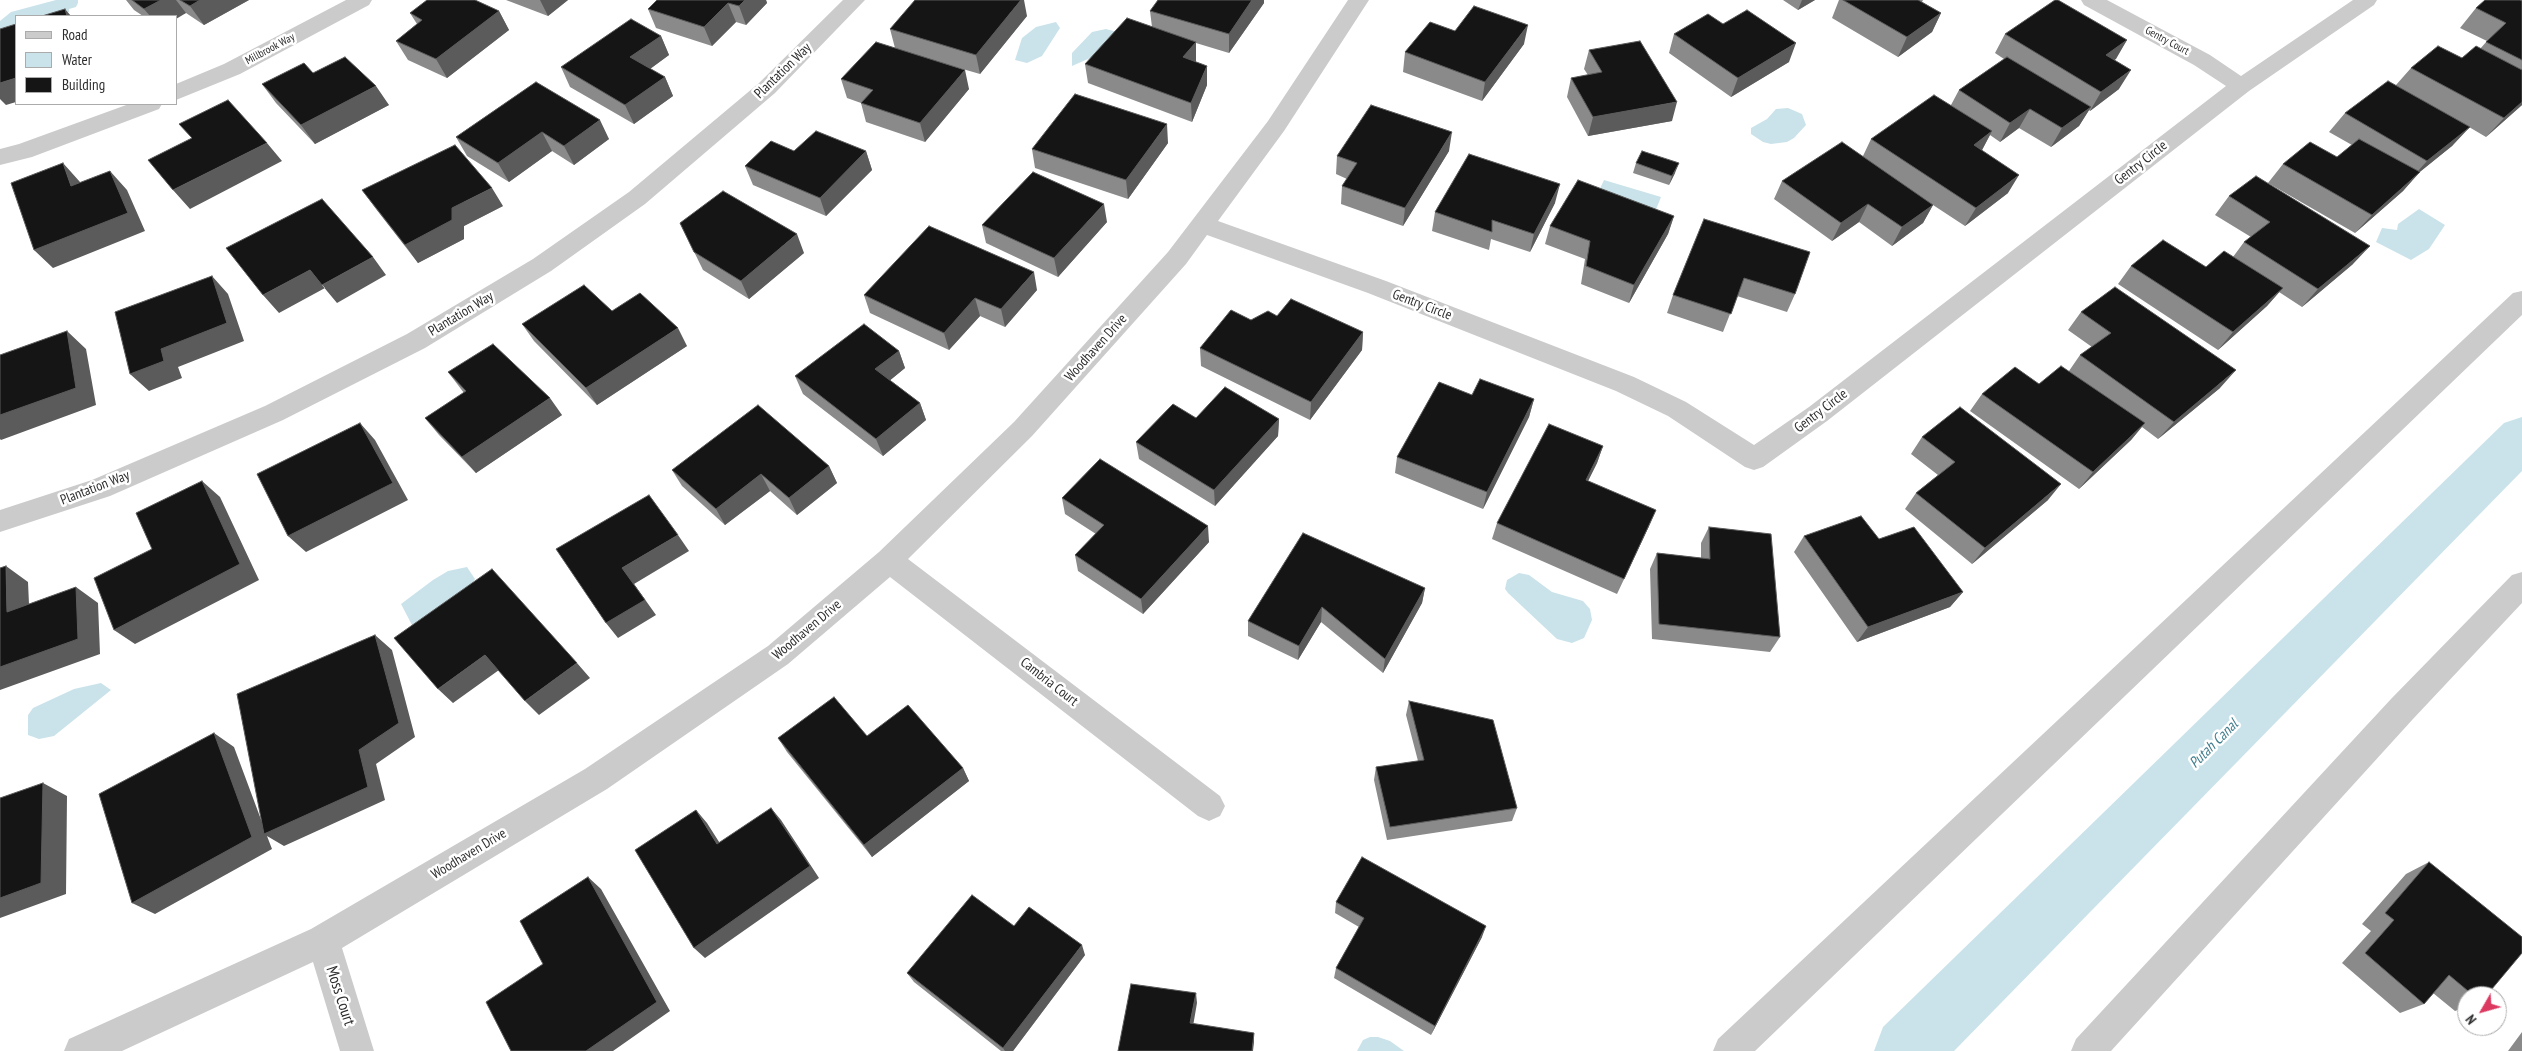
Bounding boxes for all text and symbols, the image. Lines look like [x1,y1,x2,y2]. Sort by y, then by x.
legend [15,15,178,105]
street label: Gentry Court [2143,24,2191,58]
text: Road [62,25,88,44]
street label: Millbrook Way [243,31,297,67]
street label: Plantation Way [751,40,815,102]
text: Water [62,50,92,69]
text: Building [62,75,105,94]
street label: Gentry Circle [2111,137,2171,189]
street label: Gentry Circle [1390,286,1454,324]
street label: Plantation Way [426,288,496,340]
street label: Woodhaven Drive [1061,311,1131,385]
street label: Gentry Circle [1791,386,1851,436]
street label: Plantation Way [58,467,132,509]
street label: Woodhaven Drive [769,596,845,664]
street label: Cambria Court [1017,654,1081,710]
water label: Putah Canal [2186,716,2242,772]
street label: Woodhaven Drive [428,825,510,883]
street label: Moss Court [321,964,359,1028]
north arrow [2457,986,2507,1036]
text: N [2462,1011,2480,1028]

